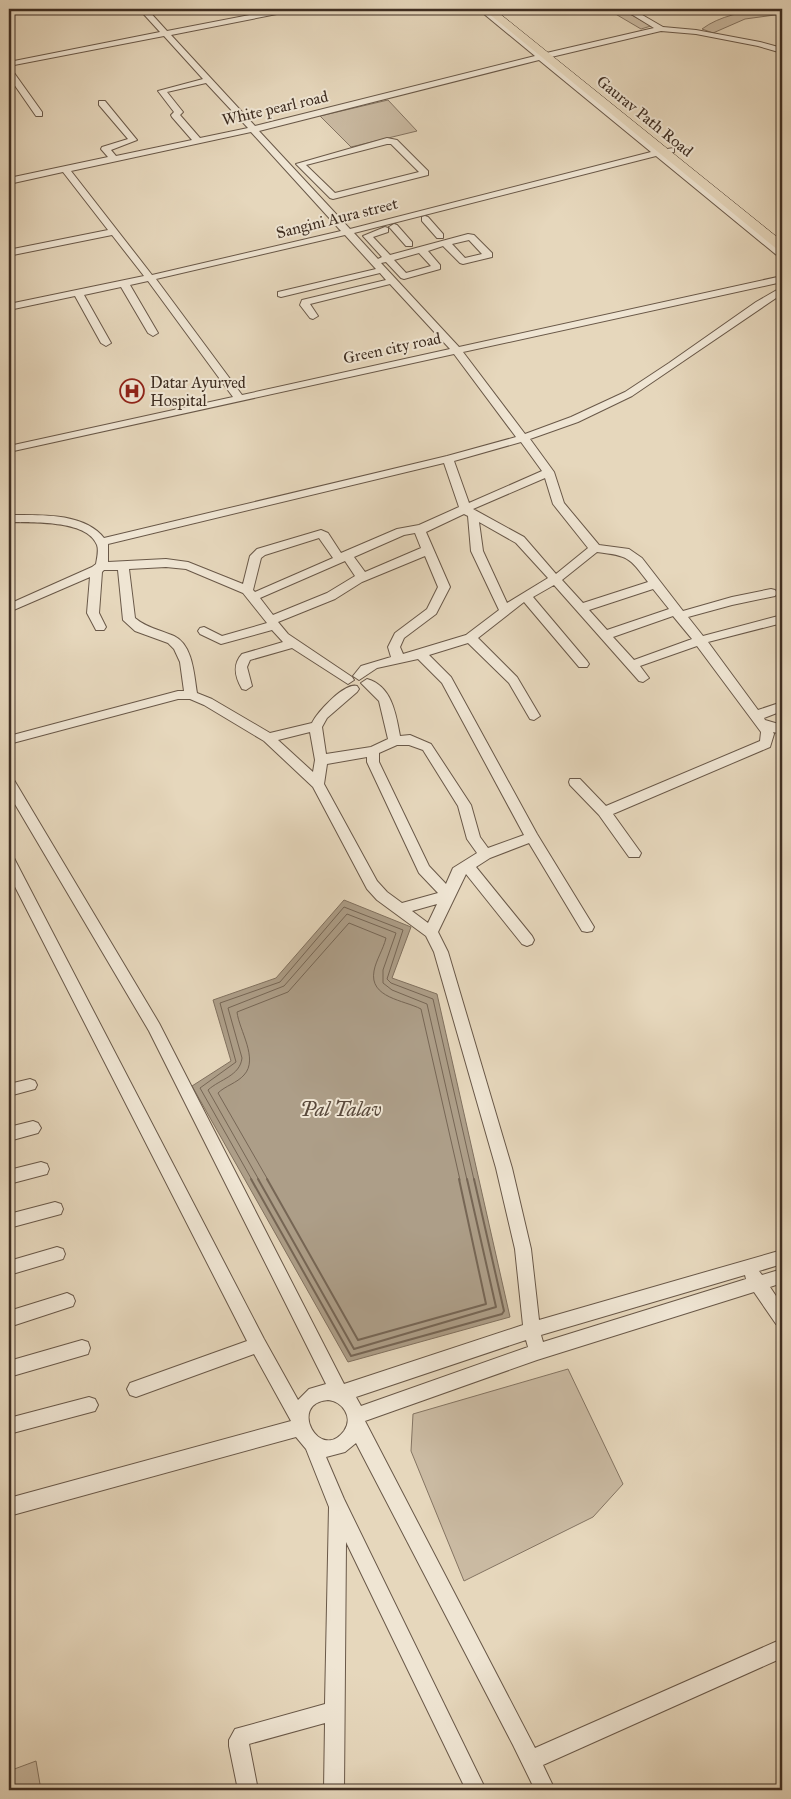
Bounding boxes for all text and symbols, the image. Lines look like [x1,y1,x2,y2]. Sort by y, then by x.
street label: Gaurav Path Road [593,71,697,161]
street label: White pearl road [220,87,330,129]
street label: Sangini Aura street [274,194,400,243]
street label: Green city road [341,328,443,368]
place label: Datar Ayurved Hospital [150,373,246,410]
hospital icon: Datar Ayurved Hospital [119,378,145,404]
water label: Pal Talav [300,1097,382,1121]

